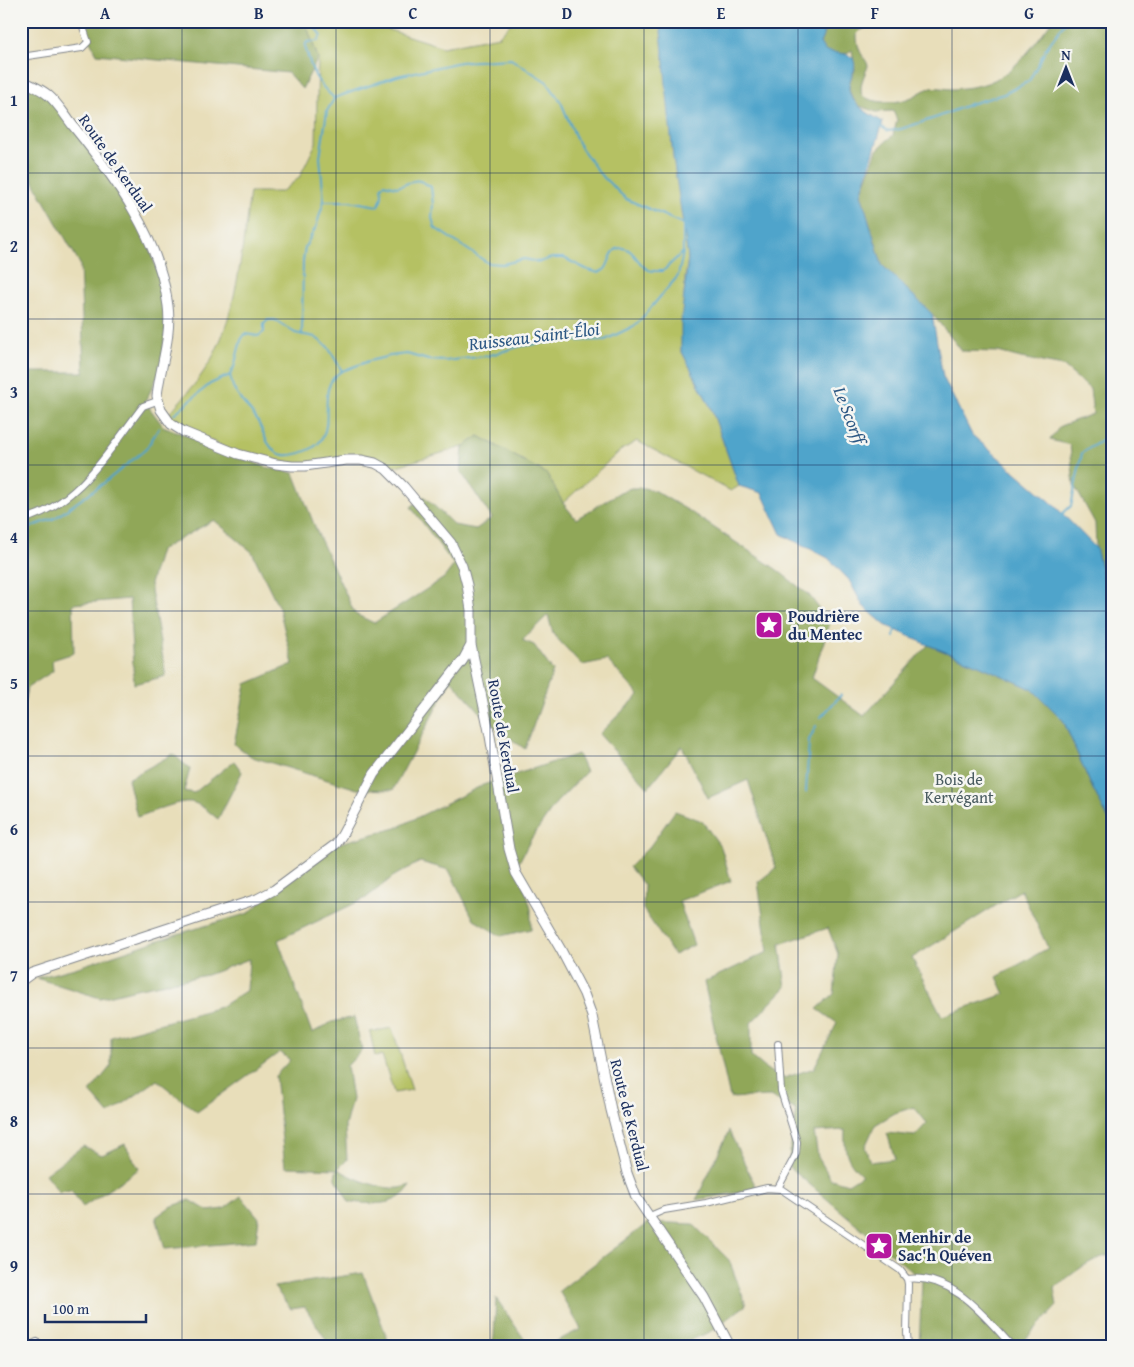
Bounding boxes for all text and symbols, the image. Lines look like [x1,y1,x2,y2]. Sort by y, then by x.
text: A [100,1,111,25]
text: B [254,1,264,25]
text: C [408,1,418,25]
text: D [562,1,572,25]
text: E [717,1,726,25]
text: F [871,1,879,25]
text: G [1024,1,1034,25]
north arrow [1042,42,1092,92]
text: N [1061,45,1071,65]
text: 1 [10,88,18,112]
street label: Route de Kerdual [73,109,159,217]
text: 2 [10,234,18,258]
water label: Ruisseau Saint-Éloi [466,315,601,358]
text: 3 [10,380,18,404]
water label: Le Scorff [826,382,875,451]
text: 4 [10,525,18,549]
place label: Poudrière du Mentec [788,604,863,646]
place icon: Poudrière du Mentec [754,610,784,640]
text: 5 [10,671,18,695]
street label: Route de Kerdual [482,677,526,795]
park label: Bois de Kervégant [924,767,994,809]
text: 6 [10,817,18,841]
text: 7 [10,963,18,987]
street label: Route de Kerdual [604,1056,656,1174]
text: 8 [10,1109,18,1133]
place label: Menhir de Sac'h Quéven [898,1225,992,1267]
place icon: Menhir de Sac'h Quéven [864,1231,894,1261]
text: 9 [10,1254,18,1278]
scale bar [45,1292,146,1324]
text: 100 m [52,1298,90,1319]

